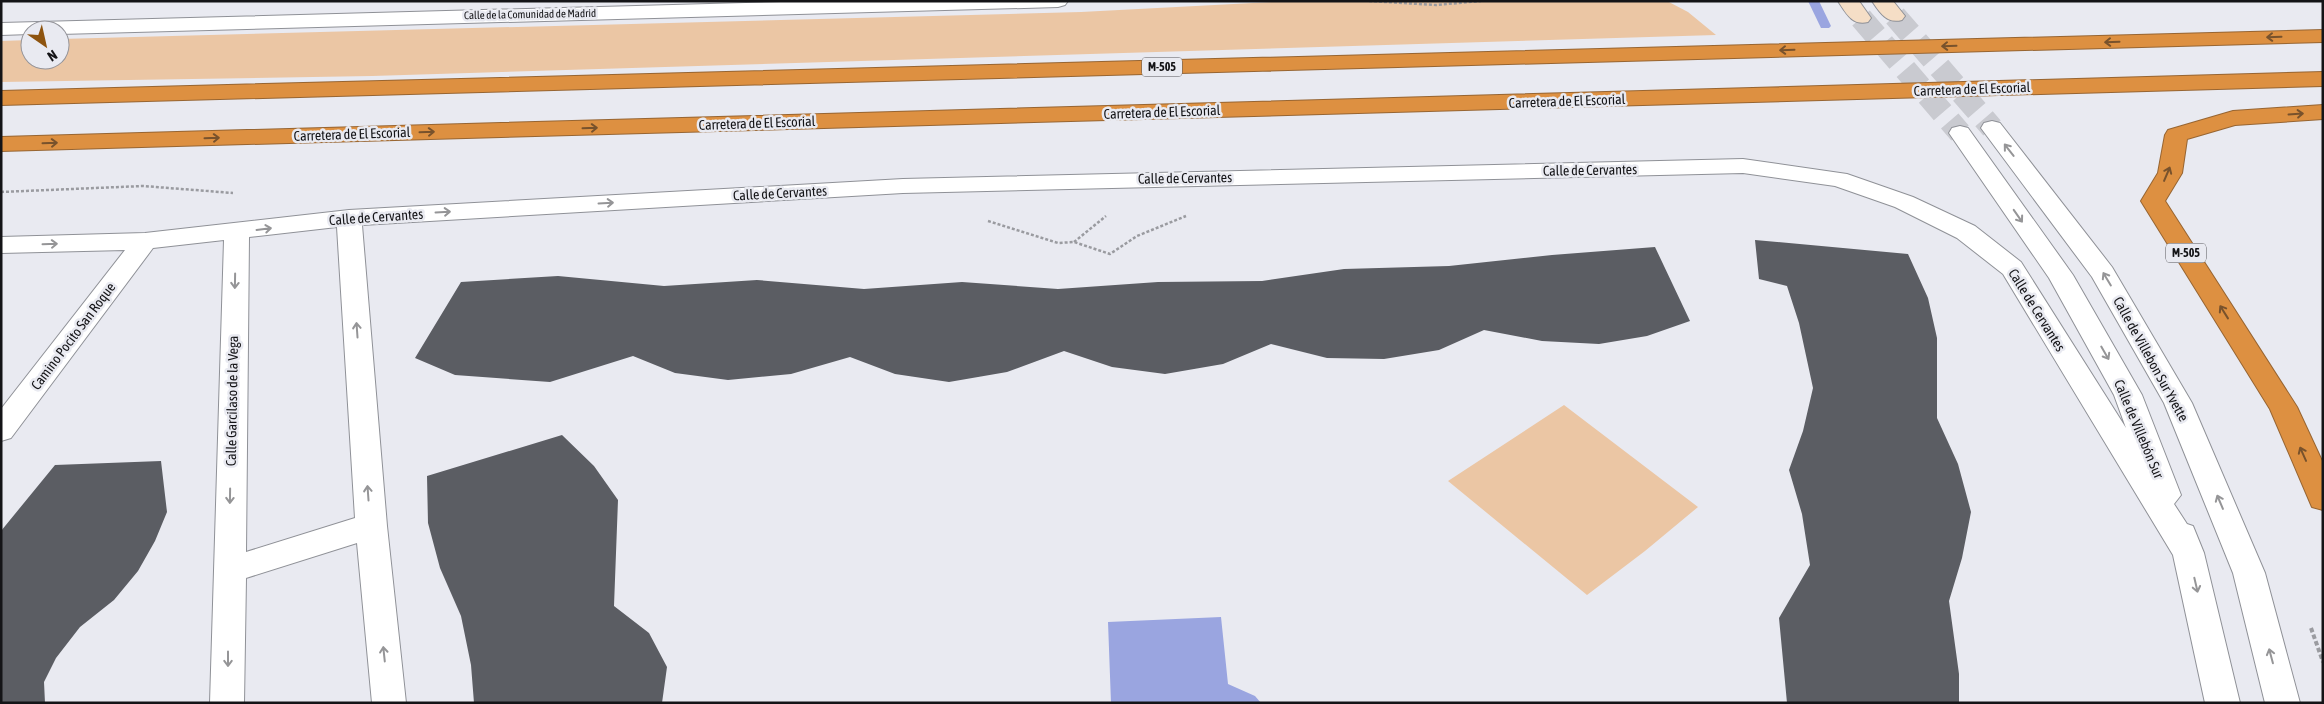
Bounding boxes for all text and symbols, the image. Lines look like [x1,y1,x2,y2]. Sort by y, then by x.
street label: Calle de la Comunidad de Madrid [464,7,596,21]
north arrow [20,20,70,70]
one-way arrow [2266,32,2282,42]
one-way arrow [2104,37,2120,46]
one-way arrow [1941,41,1958,51]
one-way arrow [1779,45,1795,55]
text: N [44,47,60,65]
road number: M-505 [1142,58,1182,76]
street label: Carretera de El Escorial [1913,79,2031,99]
street label: Carretera de El Escorial [1508,91,1626,111]
street label: Carretera de El Escorial [1103,102,1221,122]
one-way arrow [2287,109,2303,118]
street label: Carretera de El Escorial [698,113,816,133]
one-way arrow [582,123,598,133]
street label: Carretera de El Escorial [293,124,411,144]
one-way arrow [419,128,435,137]
one-way arrow [204,134,220,143]
one-way arrow [42,138,58,148]
one-way arrow [2003,144,2014,157]
street label: Calle de Cervantes [1543,161,1637,179]
one-way arrow [2163,167,2173,182]
street label: Calle de Cervantes [1138,169,1232,187]
street label: Calle de Cervantes [733,183,827,203]
one-way arrow [597,199,613,208]
street label: Calle de Cervantes [328,206,424,228]
one-way arrow [435,208,451,217]
one-way arrow [2013,209,2023,223]
one-way arrow [256,224,272,234]
one-way arrow [42,239,58,249]
road number: M-505 [2166,244,2206,262]
street label: Calle de Cervantes [2005,266,2069,354]
one-way arrow [230,272,240,289]
one-way arrow [2101,273,2111,287]
street label: Camino Pocito San Roque [28,279,118,393]
street label: Calle de Villebon Sur Yvette [2110,294,2192,424]
one-way arrow [2219,306,2229,320]
one-way arrow [353,323,362,339]
street label: Calle Garcilaso de la Vega [223,336,241,466]
one-way arrow [2100,346,2110,360]
street label: Calle de Villebón Sur [2111,377,2167,482]
one-way arrow [2298,447,2308,462]
one-way arrow [364,485,373,501]
one-way arrow [225,488,235,504]
one-way arrow [2214,495,2224,510]
one-way arrow [2192,577,2201,593]
one-way arrow [379,647,389,663]
one-way arrow [2266,648,2275,664]
one-way arrow [223,650,233,666]

